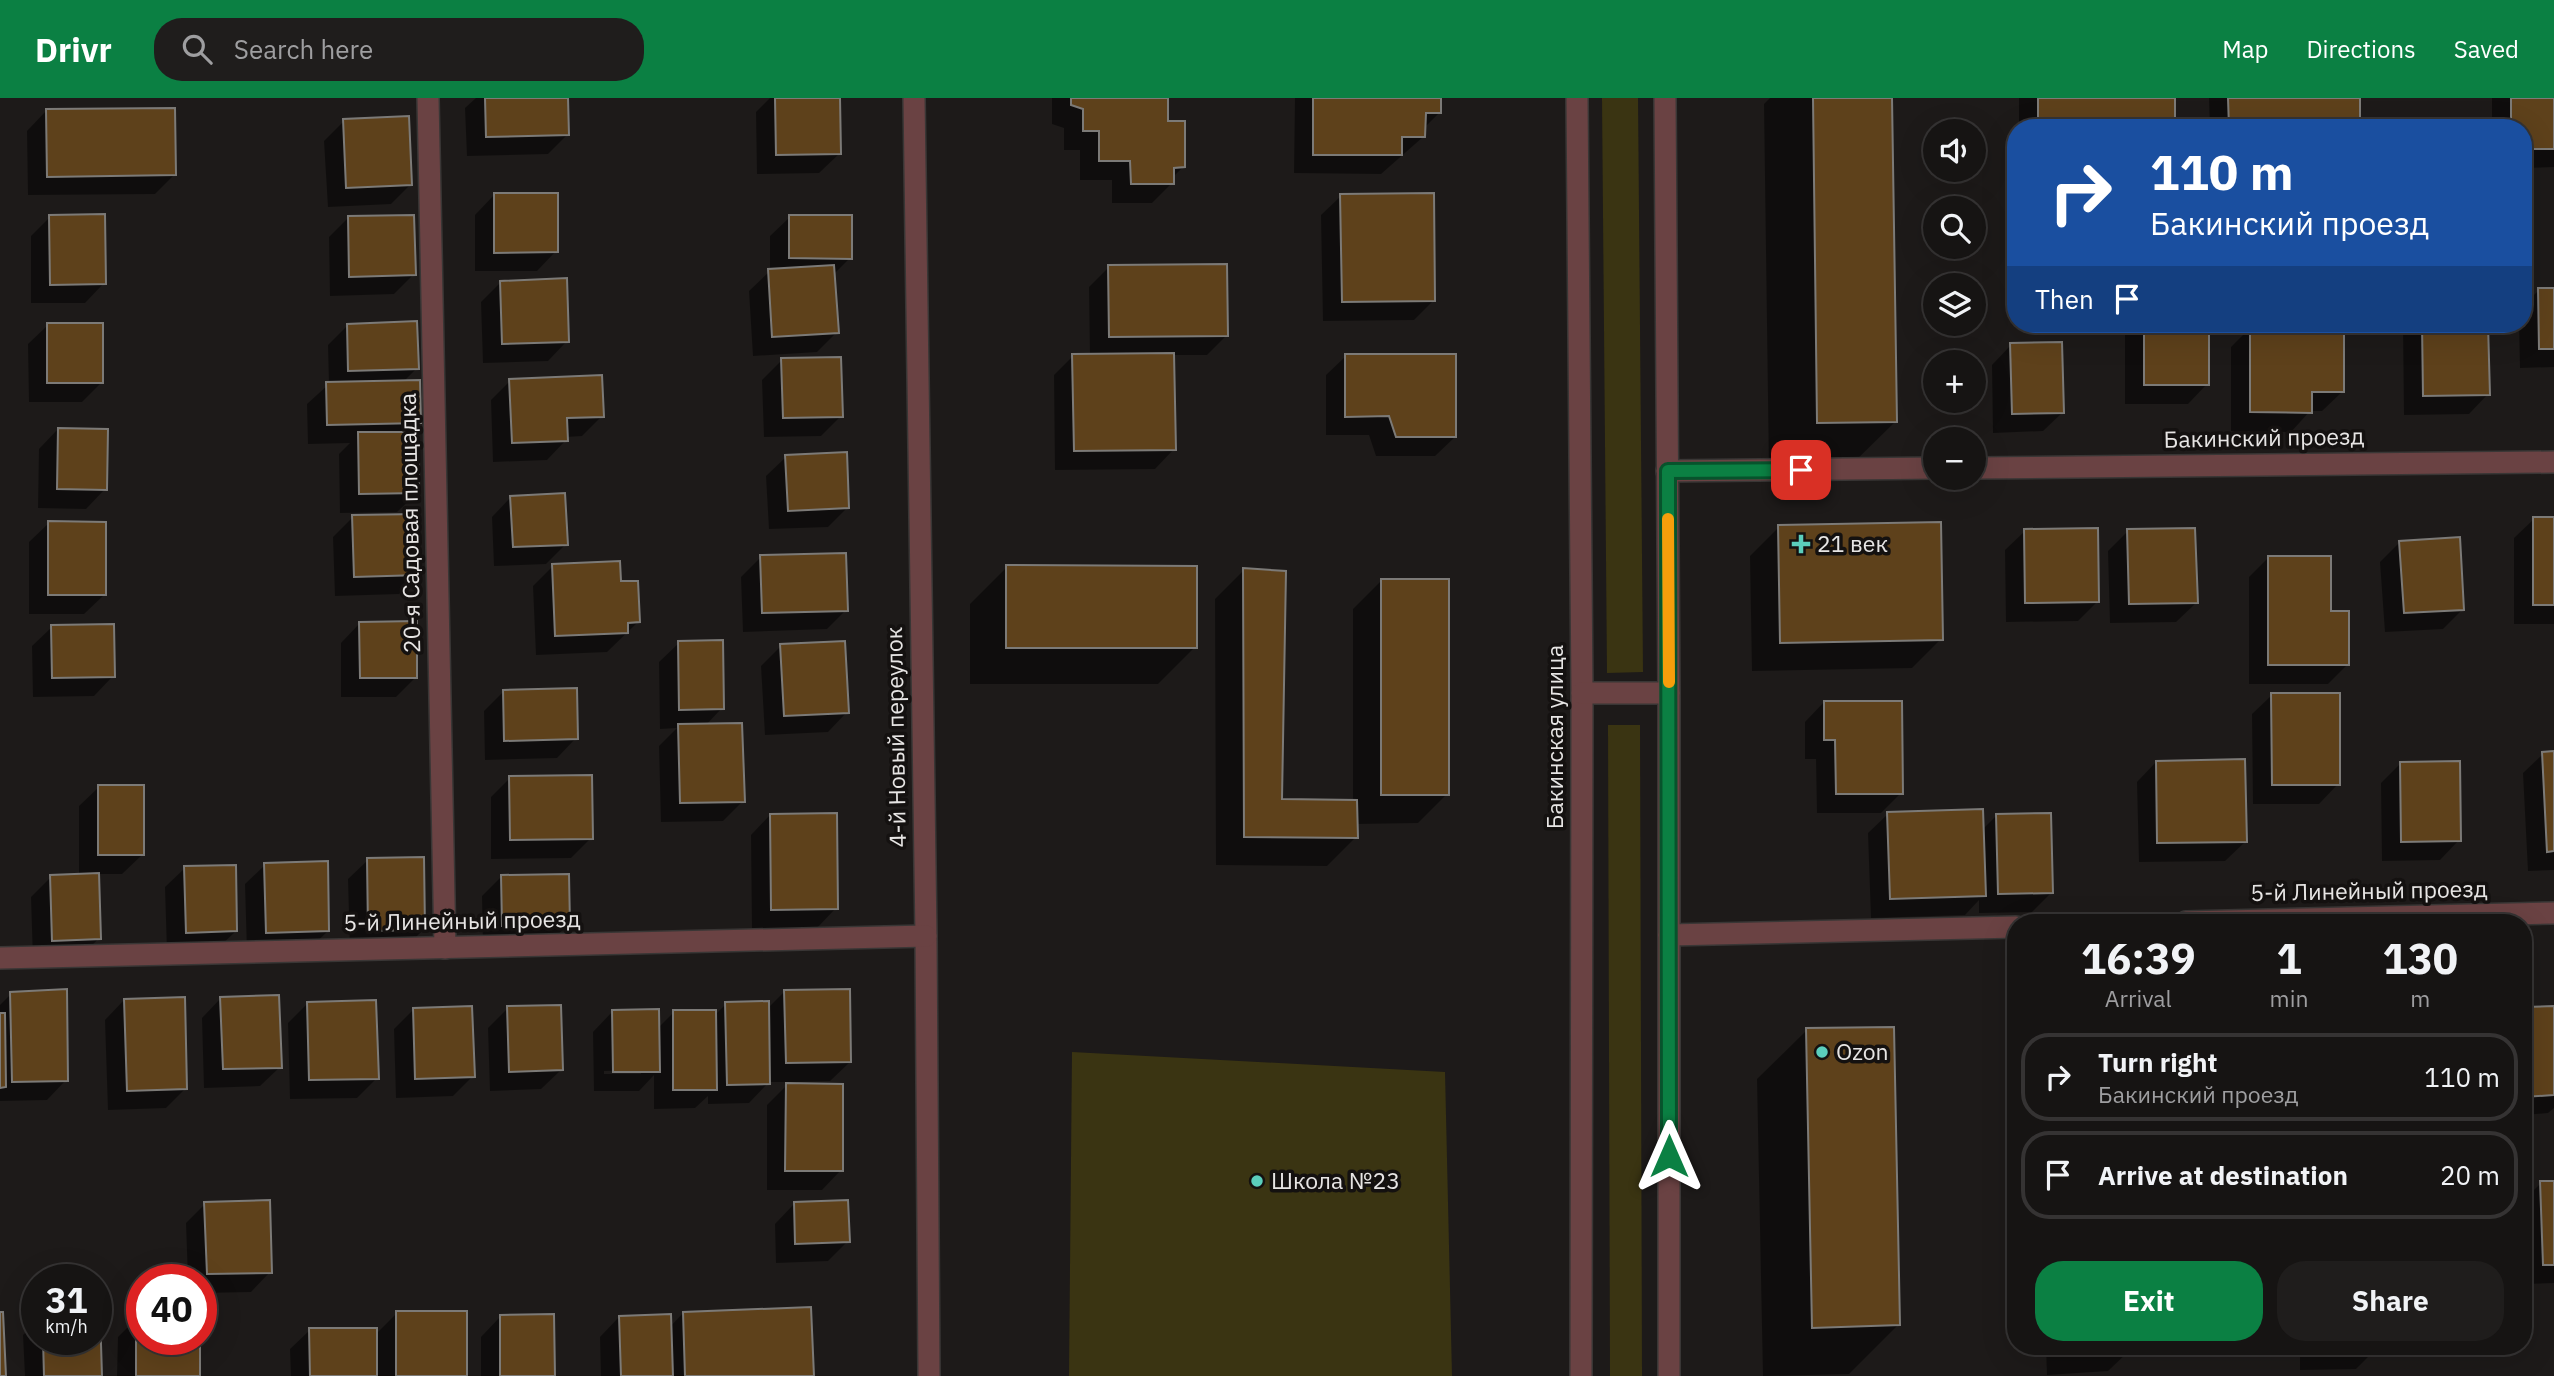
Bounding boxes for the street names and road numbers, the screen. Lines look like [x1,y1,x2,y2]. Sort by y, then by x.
street label: 20-я Садовая площадка [392,393,426,653]
street label: Бакинский проезд [2163,420,2365,454]
street label: 4-й Новый переулок [878,626,912,848]
street label: Бакинская улица [1539,645,1569,829]
street label: 5-й Линейный проезд [2250,873,2488,907]
street label: 5-й Линейный проезд [343,903,581,937]

